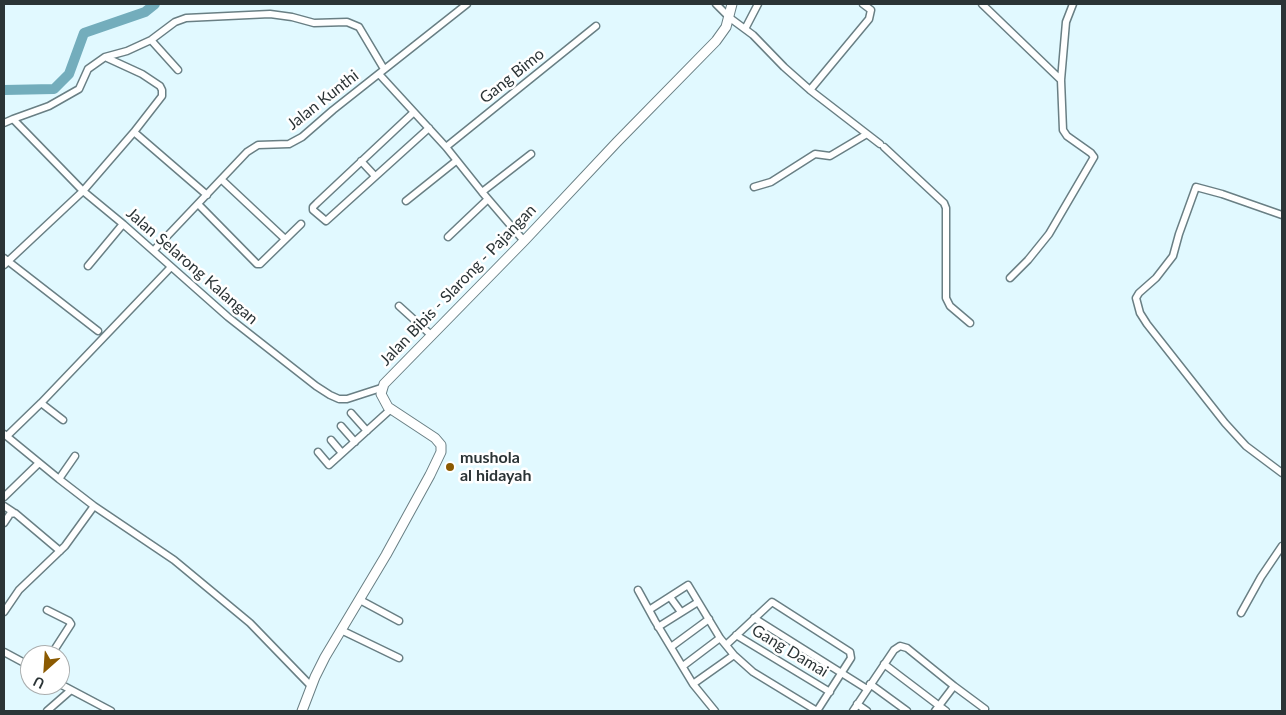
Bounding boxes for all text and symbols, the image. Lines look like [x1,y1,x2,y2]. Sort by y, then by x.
street label: Gang Bimo [476,44,548,108]
street label: Jalan Kunthi [283,66,363,134]
street label: Jalan Bibis - Slarong - Pajangan [376,200,540,370]
street label: Jalan Selarong Kalangan [122,204,262,328]
place label: mushola al hidayah [460,448,531,486]
marker: mushola al hidayah [444,461,456,473]
street label: Gang Damai [748,621,832,681]
north arrow [20,645,70,695]
text: U [30,673,47,693]

